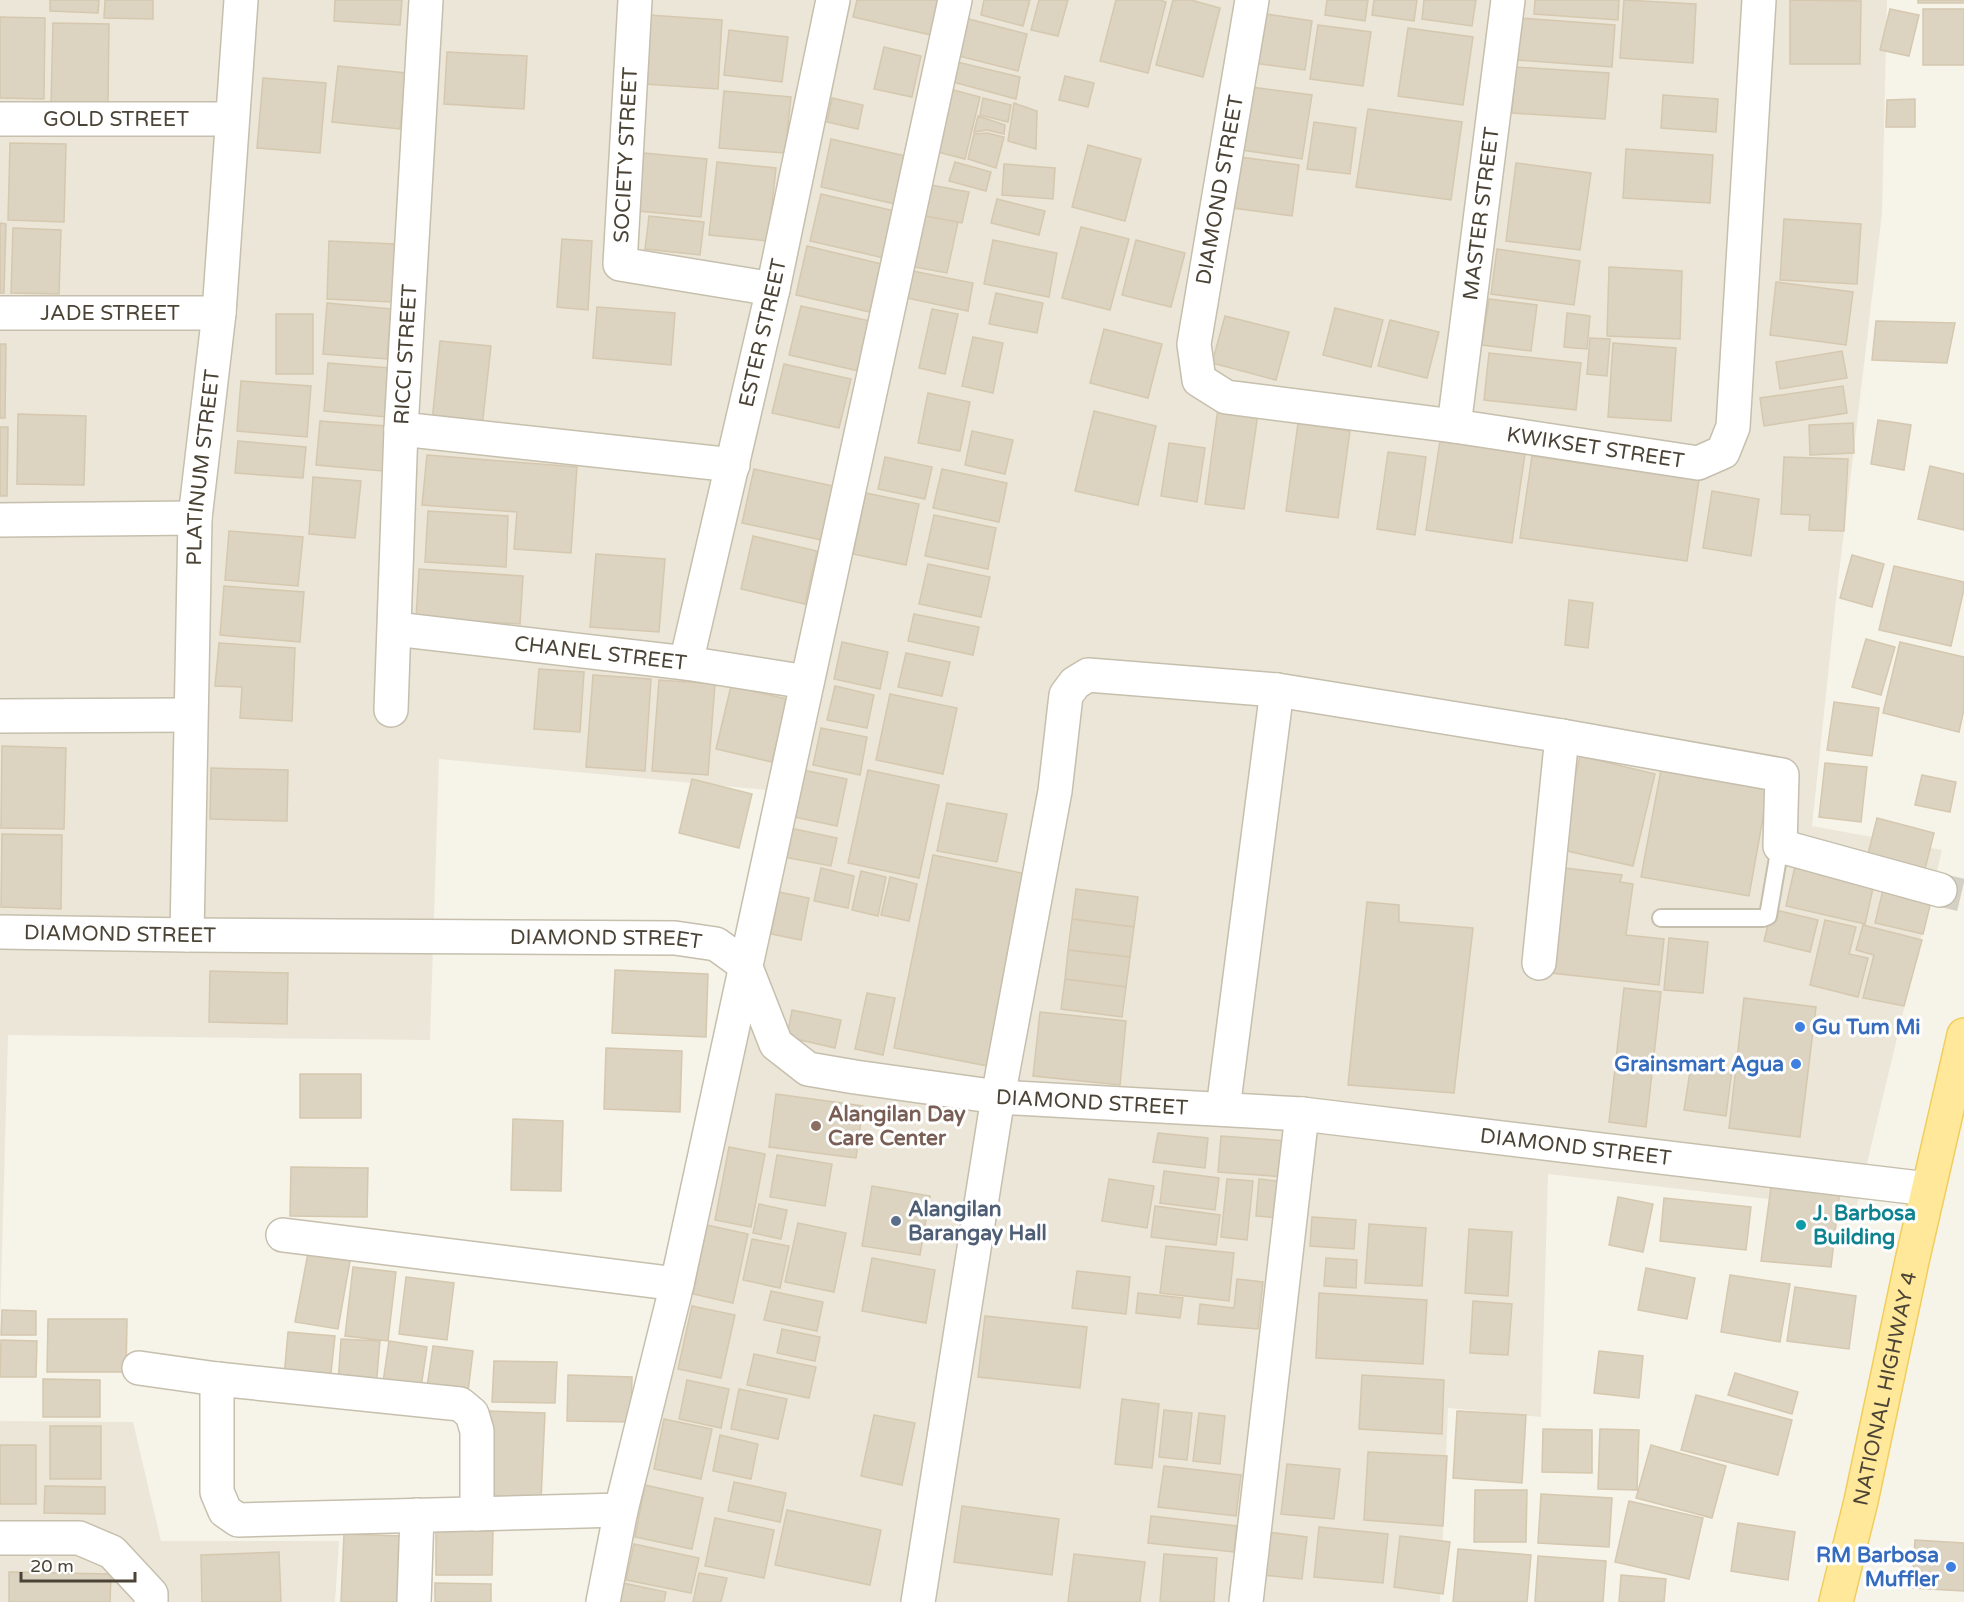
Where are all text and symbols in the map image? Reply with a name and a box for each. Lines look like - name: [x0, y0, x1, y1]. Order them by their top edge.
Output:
- street label: SOCIETY STREET: [609, 66, 643, 244]
- street label: DIAMOND STREET: [1191, 93, 1249, 287]
- street label: GOLD STREET: [43, 107, 189, 132]
- street label: MASTER STREET: [1458, 125, 1504, 302]
- street label: ESTER STREET: [733, 256, 792, 410]
- street label: RICCI STREET: [389, 283, 422, 425]
- street label: JADE STREET: [40, 301, 180, 326]
- street label: PLATINUM STREET: [182, 368, 225, 566]
- street label: KWIKSET STREET: [1505, 422, 1686, 473]
- street label: CHANEL STREET: [513, 631, 688, 676]
- street label: DIAMOND STREET: [24, 920, 216, 948]
- street label: DIAMOND STREET: [510, 924, 704, 954]
- place label: Gu Tum Mi: [1812, 1015, 1921, 1040]
- marker: Gu Tum Mi: [1793, 1020, 1807, 1034]
- place label: Grainsmart Agua: [1614, 1052, 1784, 1077]
- marker: Grainsmart Agua: [1789, 1057, 1803, 1071]
- street label: DIAMOND STREET: [995, 1084, 1189, 1120]
- place label: Alangilan Day Care Center: [828, 1102, 966, 1151]
- marker: Alangilan Day Care Center: [809, 1119, 823, 1133]
- street label: DIAMOND STREET: [1479, 1123, 1673, 1171]
- place label: Alangilan Barangay Hall: [908, 1197, 1047, 1246]
- place label: J. Barbosa Building: [1812, 1201, 1916, 1250]
- marker: Alangilan Barangay Hall: [889, 1214, 903, 1228]
- marker: J. Barbosa Building: [1794, 1218, 1808, 1232]
- street label: NATIONAL HIGHWAY 4: [1848, 1269, 1922, 1508]
- place label: RM Barbosa Muffler: [1816, 1543, 1940, 1592]
- scale bar: [21, 1545, 135, 1583]
- text: 20 m: [30, 1555, 74, 1577]
- marker: RM Barbosa Muffler: [1944, 1560, 1958, 1574]

